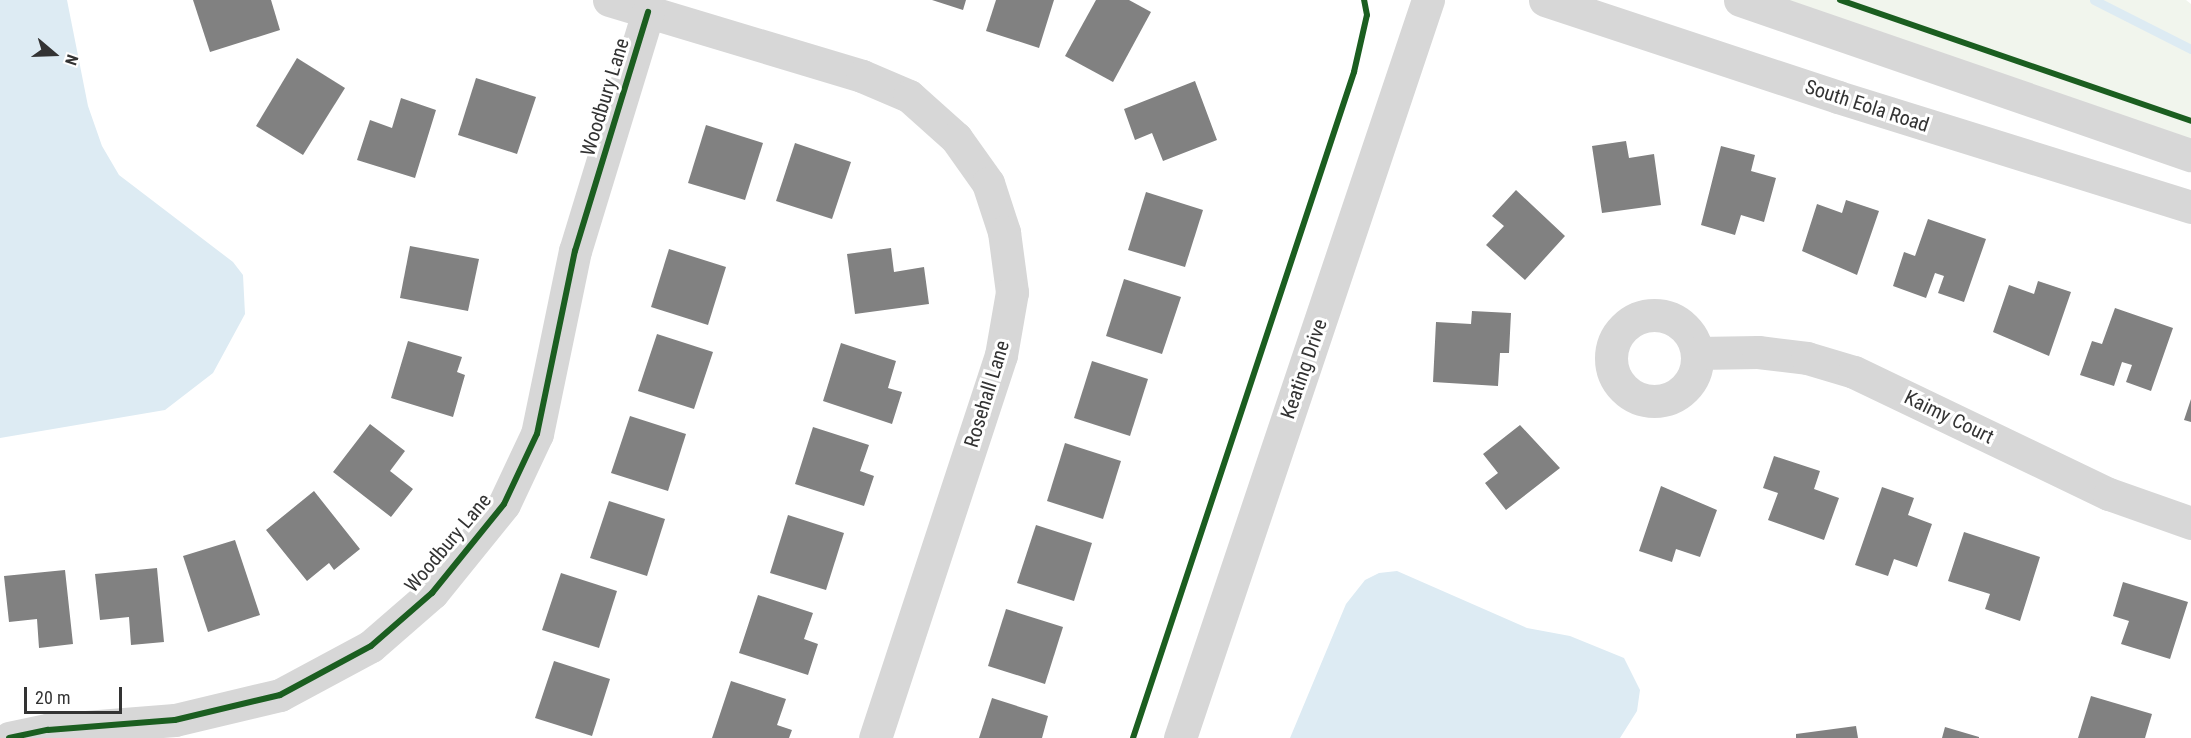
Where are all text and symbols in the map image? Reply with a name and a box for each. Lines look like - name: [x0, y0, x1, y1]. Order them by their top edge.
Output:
- north arrow: [24, 24, 84, 84]
- street label: Woodbury Lane: [576, 35, 634, 159]
- text: N: [61, 52, 82, 68]
- street label: South Eola Road: [1802, 75, 1932, 137]
- street label: Keating Drive: [1276, 316, 1332, 422]
- street label: Rosehall Lane: [959, 338, 1015, 450]
- street label: Kaimy Court: [1900, 385, 1998, 449]
- street label: Woodbury Lane: [400, 489, 496, 597]
- scale bar: [27, 675, 124, 713]
- text: 20 m: [35, 687, 70, 708]

